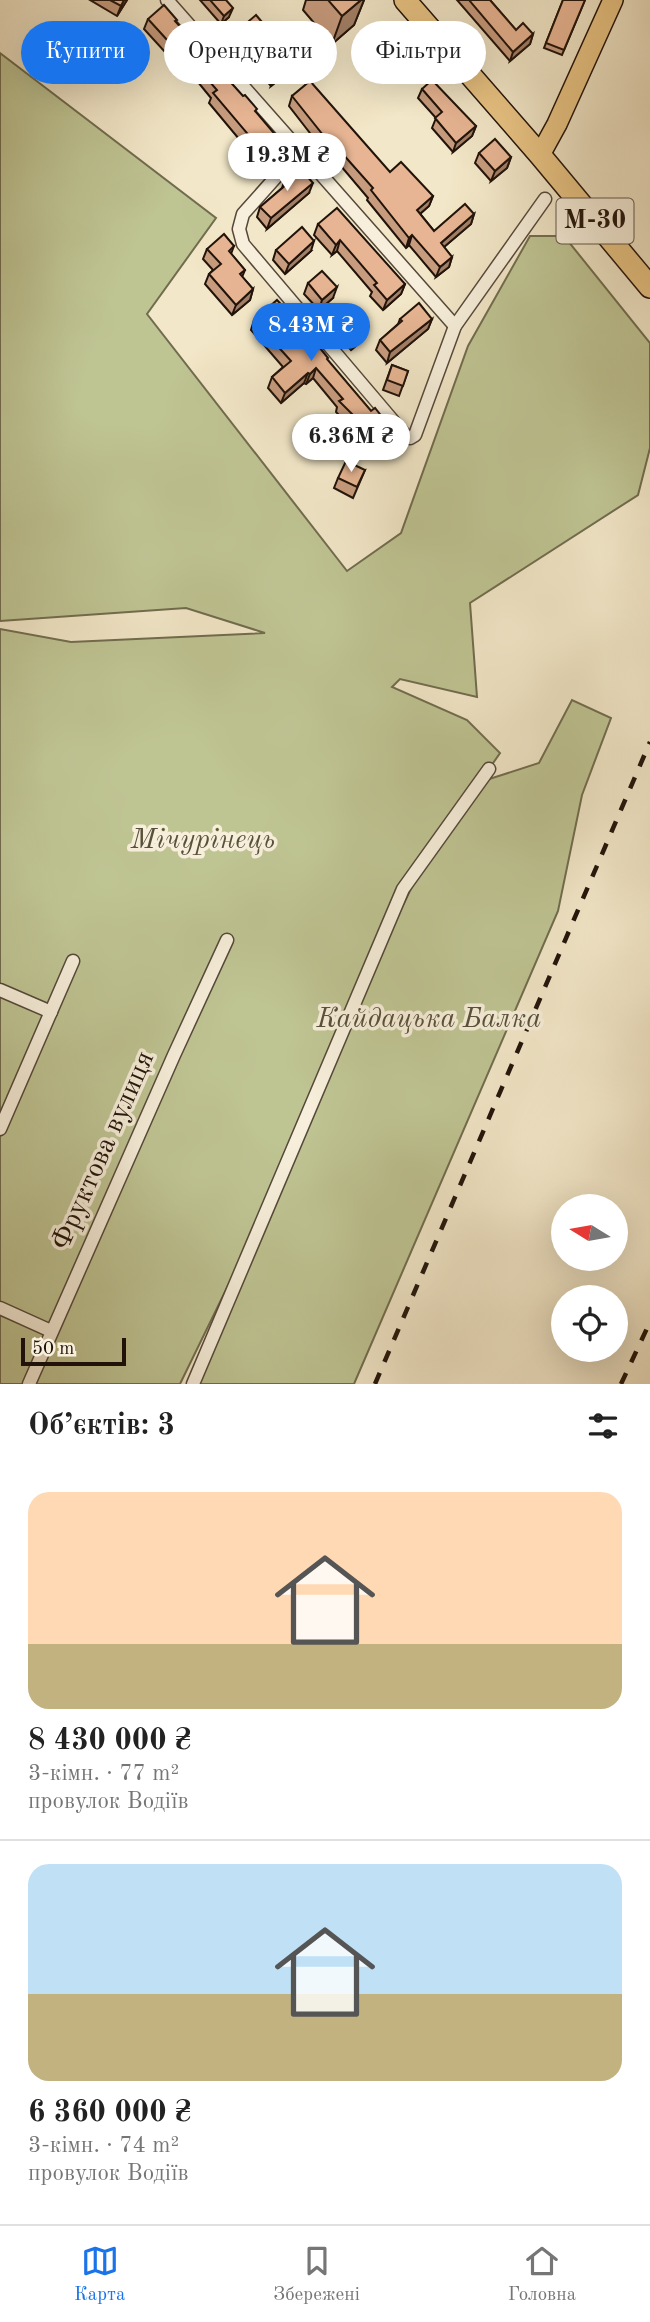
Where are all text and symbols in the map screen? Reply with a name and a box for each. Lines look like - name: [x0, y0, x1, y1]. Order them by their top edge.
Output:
- chip: Купити: [21, 21, 150, 84]
- chip: Орендувати: [164, 21, 337, 84]
- chip: Фільтри: [351, 21, 486, 84]
- pin: 19.3M ₴: [222, 134, 352, 193]
- text: 19.3M ₴: [244, 144, 330, 167]
- road number: М-30: [556, 198, 634, 244]
- pin: 8.43M ₴: [246, 304, 376, 363]
- text: 8.43M ₴: [268, 314, 354, 337]
- pin: 6.36M ₴: [286, 414, 416, 474]
- text: 6.36M ₴: [308, 425, 394, 448]
- park label: Мічурінець: [130, 827, 275, 855]
- park label: Кайдацька Балка: [316, 1006, 541, 1034]
- street label: Фруктова вулиця: [48, 1047, 160, 1255]
- north arrow: [551, 1194, 628, 1270]
- map controls: [551, 1194, 628, 1362]
- button: locate: [551, 1285, 628, 1362]
- scale bar: [21, 1335, 126, 1367]
- text: 50 m: [32, 1340, 74, 1359]
- icon: filters: [584, 1407, 622, 1445]
- text: Об’єктів: 3: [28, 1411, 175, 1441]
- icon: home: [262, 1537, 388, 1663]
- text: 8 430 000 ₴: [28, 1726, 192, 1756]
- text: 3-кімн. · 77 m²: [28, 1762, 179, 1785]
- text: провулок Водіїв: [28, 1790, 189, 1813]
- icon: home: [262, 1909, 388, 2035]
- text: 6 360 000 ₴: [28, 2098, 192, 2128]
- text: 3-кімн. · 74 m²: [28, 2134, 179, 2157]
- text: провулок Водіїв: [28, 2162, 189, 2185]
- tab: Карта: [74, 2242, 125, 2307]
- tab: Збережені: [273, 2242, 360, 2307]
- tab: Головна: [508, 2242, 576, 2307]

